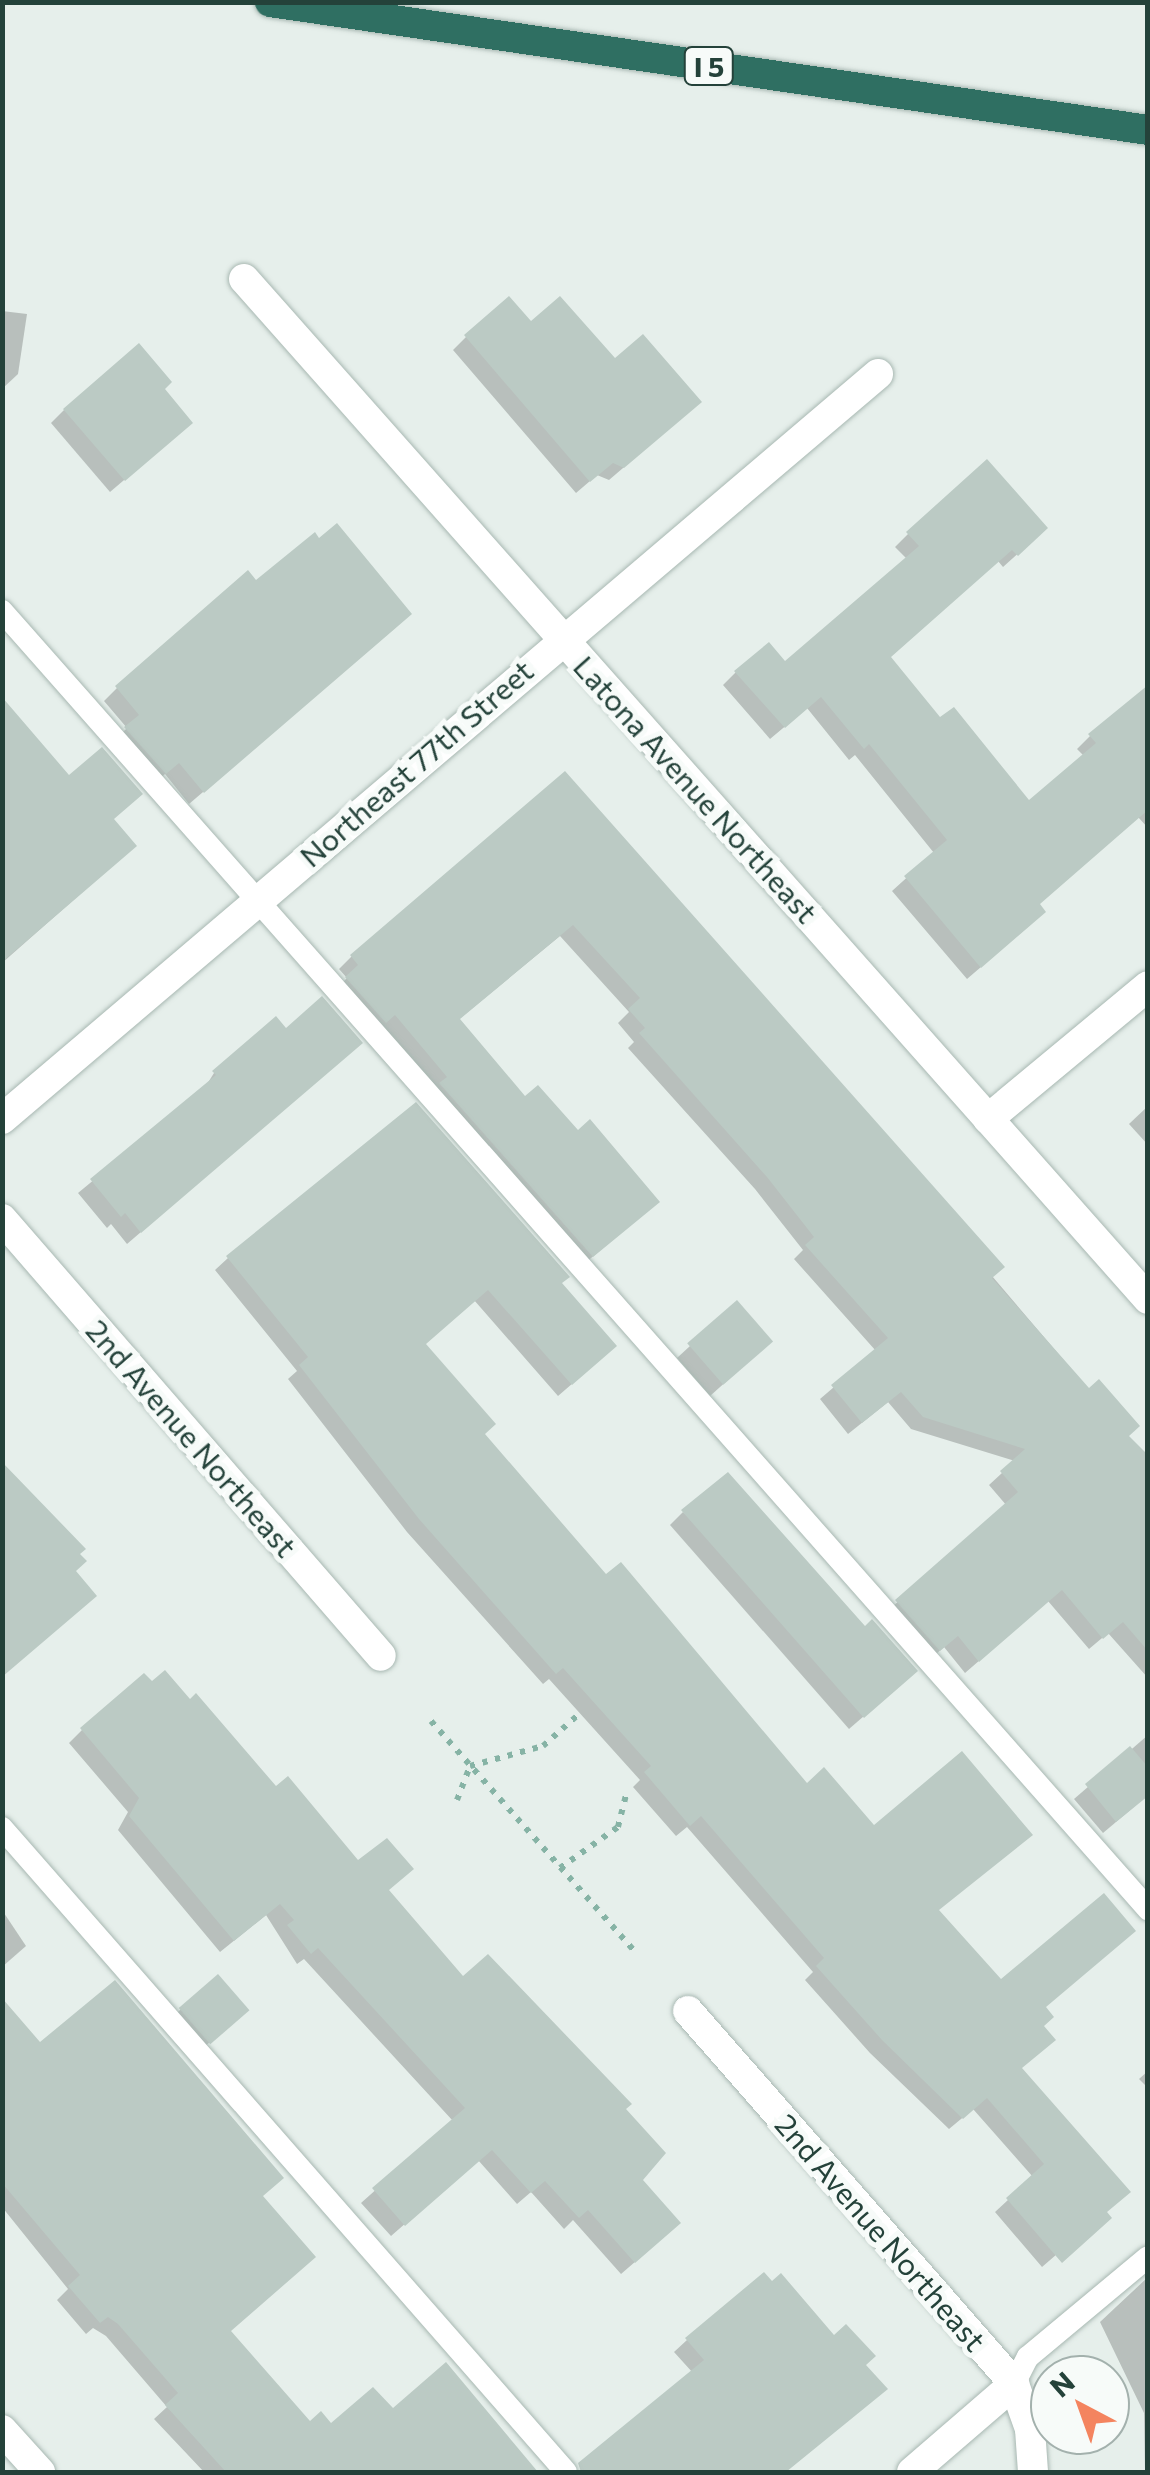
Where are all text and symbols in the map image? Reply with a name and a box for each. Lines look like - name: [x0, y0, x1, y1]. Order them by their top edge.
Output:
- road number: I 5: [682, 43, 736, 89]
- street label: Latona Avenue Northeast: [567, 648, 825, 930]
- street label: Northeast 77th Street: [292, 652, 540, 874]
- street label: 2nd Avenue Northeast: [79, 1312, 305, 1564]
- street label: 2nd Avenue Northeast: [768, 2106, 994, 2358]
- north arrow: [1030, 2355, 1130, 2455]
- text: N: [1043, 2364, 1081, 2404]

